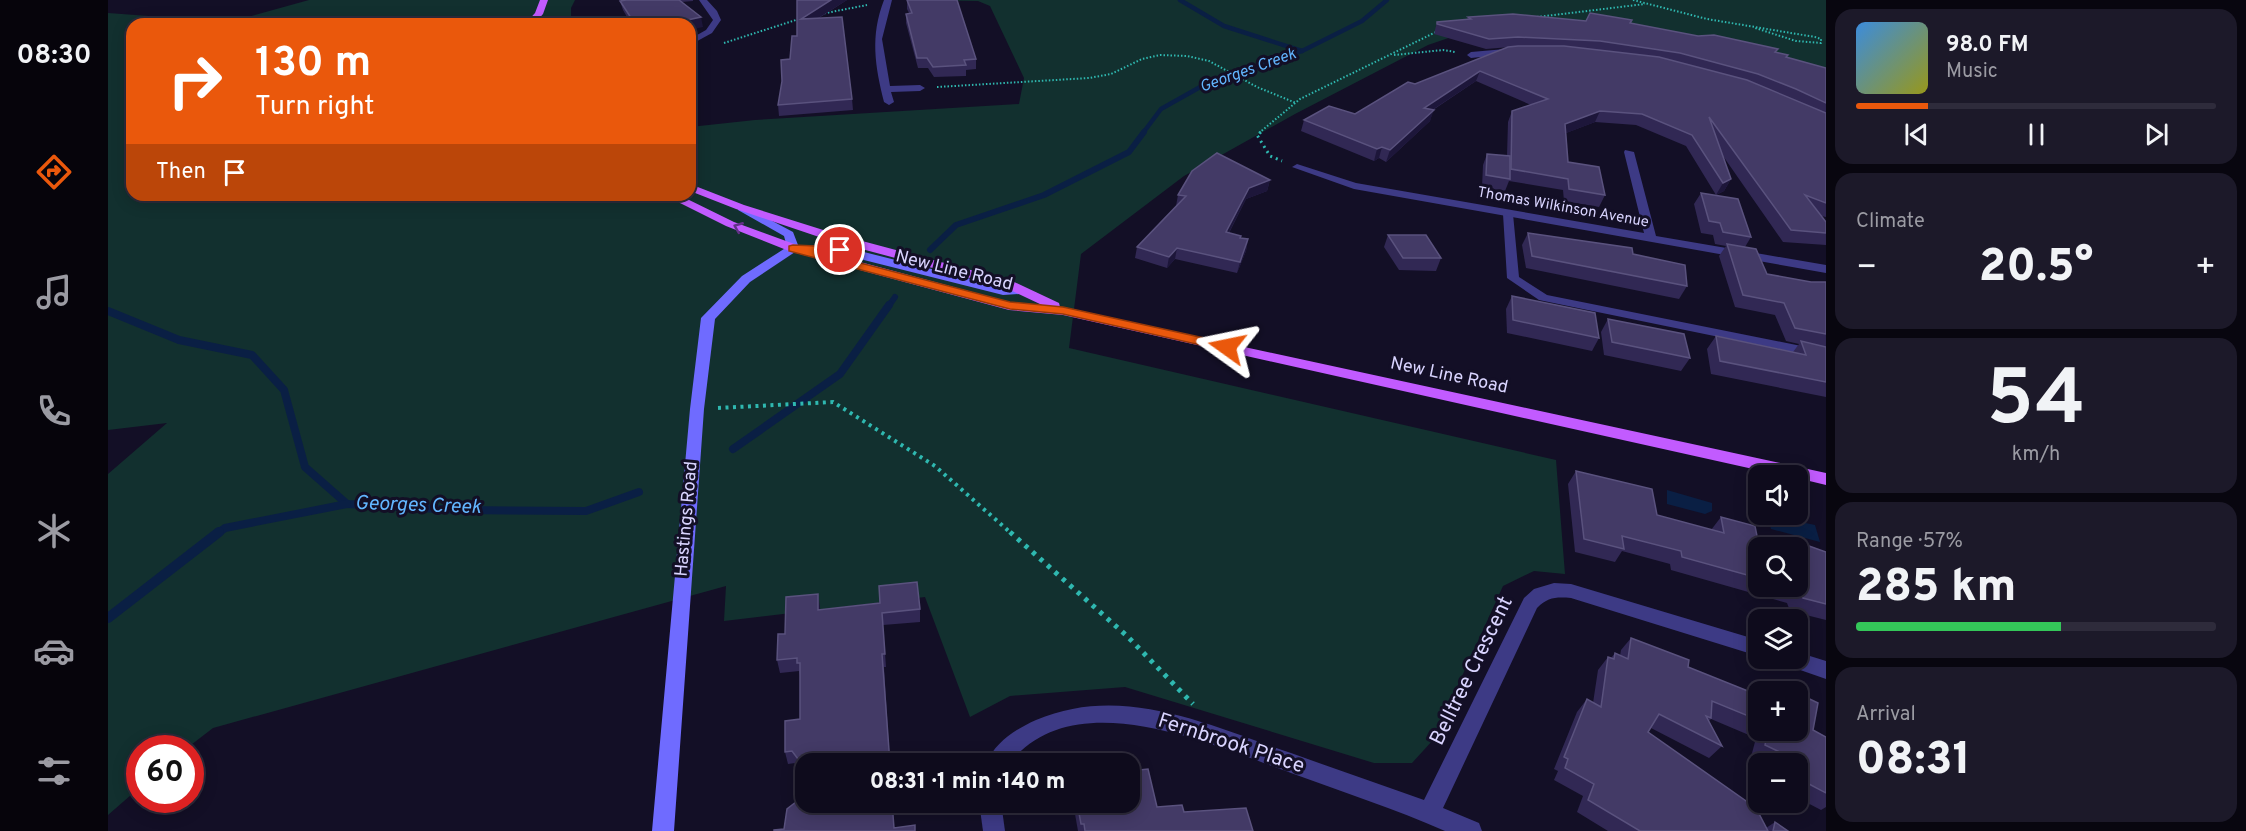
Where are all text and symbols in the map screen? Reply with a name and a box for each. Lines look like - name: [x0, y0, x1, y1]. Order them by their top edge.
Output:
- text: 98.0 FM: [1946, 32, 2029, 59]
- text: 130 m: [255, 38, 371, 91]
- text: 08:30: [17, 39, 91, 73]
- icon: right: [156, 42, 234, 120]
- water label: Georges Creek: [1197, 44, 1300, 98]
- text: Music: [1946, 59, 1998, 85]
- text: Turn right: [255, 90, 374, 124]
- icon: previous: [1900, 118, 1933, 151]
- icon: pause: [2020, 118, 2053, 151]
- icon: next: [2140, 118, 2173, 151]
- icon: directions: [33, 151, 75, 193]
- icon: arrive: [218, 156, 251, 189]
- text: Then: [156, 159, 206, 186]
- street label: Thomas Wilkinson Avenue: [1476, 184, 1650, 232]
- text: Climate: [1856, 209, 1925, 235]
- one-way arrow: [733, 222, 744, 234]
- pin: [814, 224, 865, 275]
- icon: arrive: [823, 233, 856, 266]
- text: 20.5°: [1979, 240, 2093, 297]
- street label: New Line Road: [893, 245, 1015, 297]
- text: −: [1856, 248, 1877, 290]
- text: +: [2195, 248, 2216, 290]
- icon: music: [33, 271, 75, 313]
- position arrow: [1195, 315, 1259, 379]
- street label: New Line Road: [1388, 352, 1510, 400]
- text: 54: [1986, 353, 2086, 452]
- icon: phone: [33, 390, 75, 432]
- text: km/h: [2012, 442, 2060, 468]
- street label: Hastings Road: [671, 460, 703, 578]
- map controls: [1748, 465, 1808, 813]
- button: sound: [1748, 465, 1808, 525]
- water label: Georges Creek: [355, 491, 482, 521]
- icon: climate: [33, 510, 75, 552]
- text: Range · 57%: [1856, 529, 1963, 555]
- button: search: [1748, 537, 1808, 597]
- text: 285 km: [1856, 560, 2016, 617]
- street label: Belltree Crescent: [1424, 592, 1520, 750]
- button: layers: [1748, 609, 1808, 669]
- icon: car: [33, 630, 75, 672]
- button: +: [1748, 681, 1808, 741]
- text: Arrival: [1856, 702, 1916, 728]
- street label: Fernbrook Place: [1154, 708, 1308, 780]
- text: 08:31: [1856, 733, 1971, 790]
- speed limit sign: 60: [126, 735, 204, 813]
- icon: filters: [33, 750, 75, 792]
- button: −: [1748, 753, 1808, 813]
- text: 08:31 · 1 min · 140 m: [870, 769, 1065, 796]

